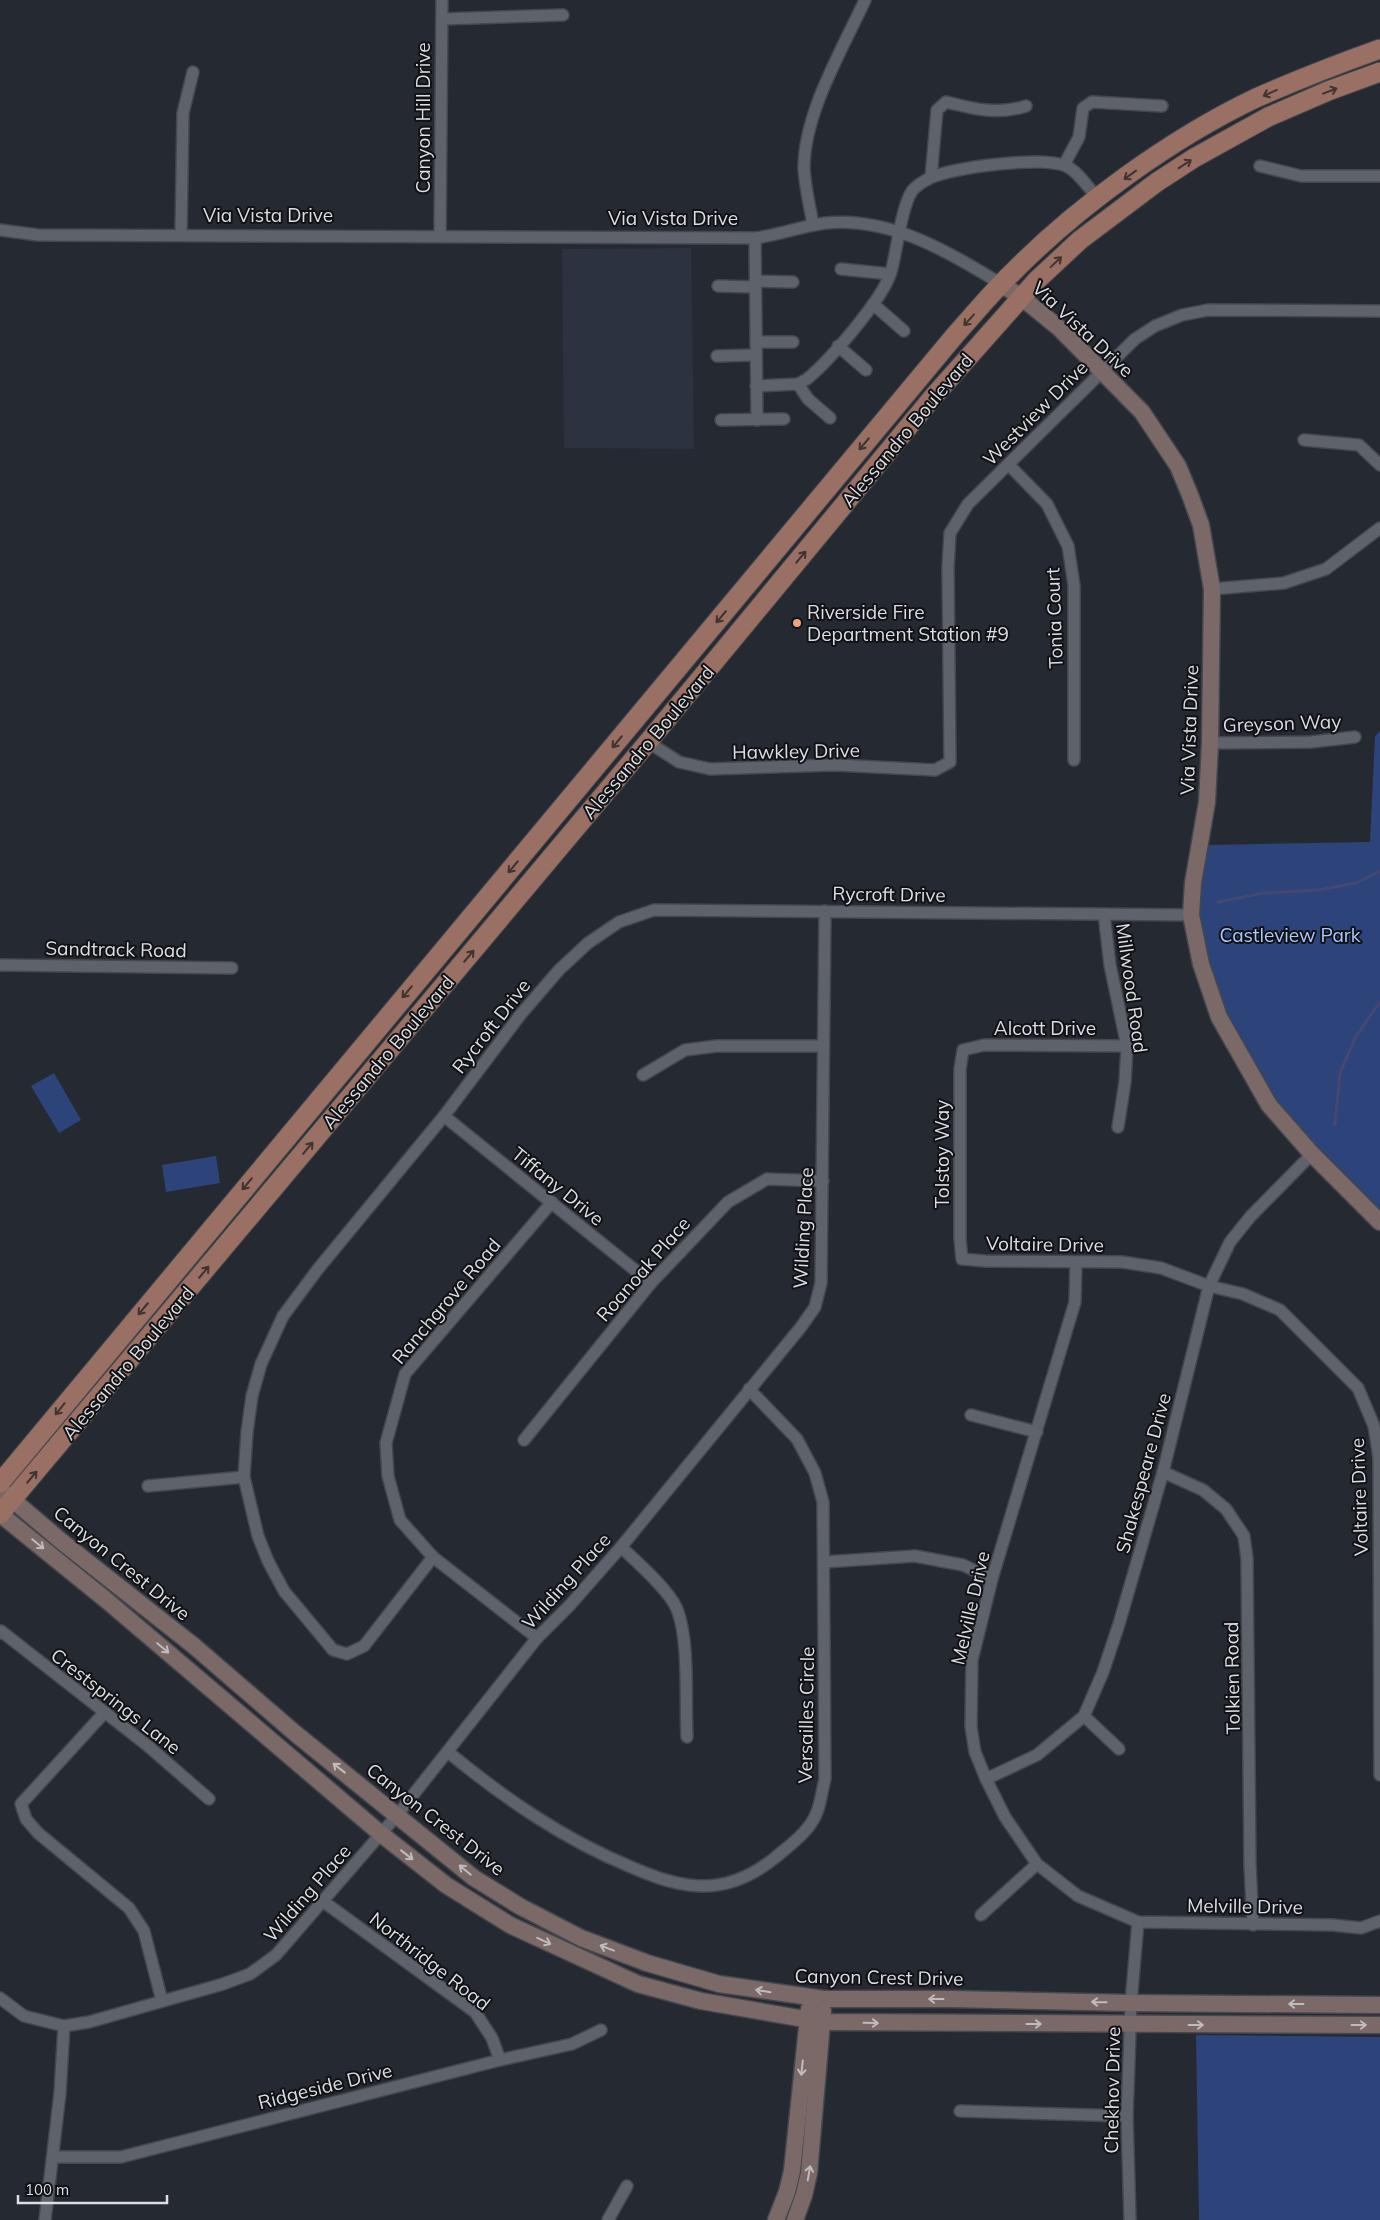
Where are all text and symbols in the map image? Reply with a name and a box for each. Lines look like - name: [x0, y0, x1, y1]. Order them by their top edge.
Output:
- street label: Canyon Hill Drive: [411, 43, 435, 194]
- one-way arrow: [1321, 86, 1337, 95]
- one-way arrow: [1263, 88, 1278, 98]
- one-way arrow: [1177, 159, 1191, 169]
- one-way arrow: [1123, 170, 1137, 180]
- street label: Via Vista Drive: [203, 203, 333, 227]
- street label: Via Vista Drive: [608, 206, 738, 230]
- one-way arrow: [1049, 256, 1062, 268]
- street label: Via Vista Drive: [1027, 276, 1139, 382]
- one-way arrow: [963, 313, 974, 326]
- street label: Alessandro Boulevard: [836, 348, 978, 512]
- street label: Westview Drive: [977, 355, 1093, 471]
- one-way arrow: [859, 438, 870, 451]
- one-way arrow: [796, 551, 807, 564]
- street label: Tonia Court: [1040, 567, 1068, 669]
- place label: Riverside Fire Department Station #9: [807, 600, 1009, 646]
- one-way arrow: [715, 610, 726, 623]
- marker: Riverside Fire Department Station #9: [791, 617, 803, 629]
- street label: Alessandro Boulevard: [577, 660, 719, 824]
- street label: Via Vista Drive: [1175, 665, 1203, 795]
- street label: Greyson Way: [1222, 709, 1342, 737]
- one-way arrow: [612, 735, 623, 748]
- street label: Hawkley Drive: [732, 738, 860, 764]
- one-way arrow: [507, 860, 518, 873]
- street label: Rycroft Drive: [832, 881, 946, 907]
- street label: Millwood Road: [1111, 922, 1153, 1054]
- park label: Castleview Park: [1219, 923, 1361, 947]
- street label: Sandtrack Road: [45, 936, 187, 962]
- one-way arrow: [463, 950, 474, 963]
- street label: Alessandro Boulevard: [317, 970, 459, 1134]
- street label: Rycroft Drive: [447, 974, 535, 1078]
- one-way arrow: [402, 985, 413, 998]
- street label: Alcott Drive: [994, 1016, 1096, 1040]
- street label: Tolstoy Way: [930, 1100, 954, 1208]
- street label: Tiffany Drive: [507, 1141, 609, 1231]
- one-way arrow: [303, 1142, 314, 1155]
- street label: Wilding Place: [788, 1167, 818, 1289]
- one-way arrow: [242, 1177, 253, 1190]
- street label: Roanoak Place: [591, 1212, 695, 1326]
- street label: Voltaire Drive: [986, 1231, 1104, 1257]
- street label: Ranchgrove Road: [386, 1233, 506, 1369]
- one-way arrow: [198, 1266, 209, 1279]
- street label: Alessandro Boulevard: [57, 1281, 199, 1445]
- one-way arrow: [138, 1302, 149, 1315]
- street label: Shakespeare Drive: [1110, 1390, 1176, 1556]
- one-way arrow: [55, 1403, 66, 1416]
- street label: Voltaire Drive: [1345, 1438, 1373, 1556]
- one-way arrow: [26, 1471, 37, 1484]
- street label: Canyon Crest Drive: [49, 1501, 195, 1625]
- street label: Wilding Place: [516, 1528, 616, 1634]
- one-way arrow: [31, 1539, 44, 1550]
- street label: Melville Drive: [945, 1549, 995, 1667]
- street label: Tolkien Road: [1219, 1621, 1245, 1735]
- street label: Crestsprings Lane: [46, 1643, 186, 1759]
- one-way arrow: [156, 1643, 169, 1654]
- street label: Versailles Circle: [793, 1646, 819, 1784]
- street label: Canyon Crest Drive: [362, 1758, 510, 1880]
- one-way arrow: [333, 1762, 346, 1773]
- street label: Wilding Place: [258, 1839, 356, 1947]
- one-way arrow: [400, 1849, 413, 1860]
- one-way arrow: [459, 1865, 472, 1876]
- street label: Melville Drive: [1187, 1893, 1303, 1919]
- street label: Northridge Road: [365, 1906, 495, 2016]
- one-way arrow: [536, 1937, 551, 1947]
- one-way arrow: [600, 1943, 615, 1952]
- street label: Canyon Crest Drive: [794, 1964, 964, 1990]
- one-way arrow: [755, 1986, 771, 1996]
- one-way arrow: [929, 1994, 945, 2004]
- one-way arrow: [1091, 1997, 1108, 2007]
- one-way arrow: [1289, 1999, 1305, 2009]
- one-way arrow: [862, 2018, 879, 2028]
- one-way arrow: [1025, 2019, 1041, 2029]
- one-way arrow: [1188, 2020, 1204, 2030]
- one-way arrow: [1350, 2020, 1366, 2030]
- street label: Chekhov Drive: [1099, 2026, 1125, 2154]
- street label: Ridgeside Drive: [255, 2058, 395, 2114]
- one-way arrow: [797, 2060, 807, 2076]
- one-way arrow: [804, 2166, 814, 2182]
- scale bar: [18, 2172, 166, 2204]
- text: 100 m: [25, 2180, 69, 2199]

